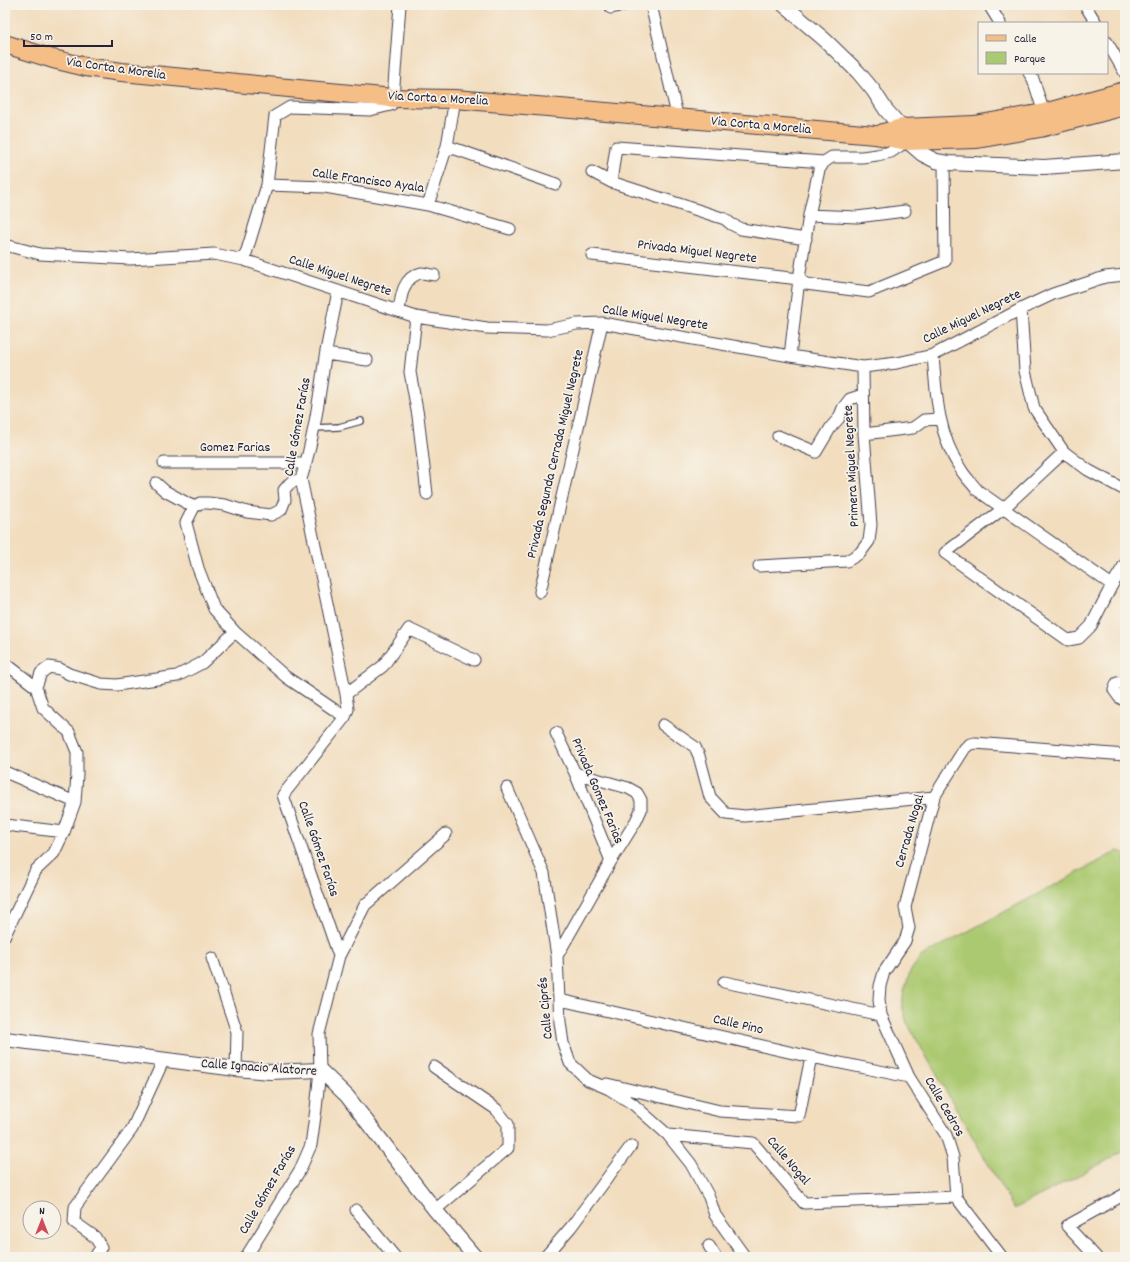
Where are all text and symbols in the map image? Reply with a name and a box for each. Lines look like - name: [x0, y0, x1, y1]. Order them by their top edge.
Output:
- scale bar: [24, 22, 112, 48]
- legend: [978, 22, 1108, 74]
- text: 50 m: [30, 29, 53, 46]
- text: Calle: [1014, 31, 1037, 48]
- text: Parque: [1014, 51, 1045, 68]
- street label: Via Corta a Morelia: [65, 52, 168, 86]
- street label: Via Corta a Morelia: [387, 86, 489, 112]
- street label: Via Corta a Morelia: [710, 112, 812, 140]
- street label: Calle Francisco Ayala: [311, 163, 426, 199]
- street label: Privada Miguel Negrete: [636, 235, 758, 269]
- street label: Calle Miguel Negrete: [286, 250, 394, 302]
- street label: Calle Miguel Negrete: [920, 285, 1024, 349]
- street label: Calle Miguel Negrete: [601, 300, 709, 336]
- street label: Privada Segunda Cerrada Miguel Negrete: [522, 347, 590, 561]
- street label: Calle Gómez Farías: [279, 376, 317, 478]
- street label: Primera Miguel Negrete: [839, 404, 865, 528]
- street label: Gomez Farias: [200, 438, 270, 458]
- street label: Privada Gomez Farias: [566, 735, 628, 847]
- street label: Cerrada Nogal: [890, 791, 930, 870]
- street label: Calle Gómez Farías: [292, 798, 344, 900]
- street label: Calle Ciprés: [533, 976, 559, 1040]
- street label: Calle Pino: [711, 1010, 765, 1040]
- street label: Calle Ignacio Alatorre: [200, 1054, 318, 1082]
- street label: Calle Cedros: [919, 1073, 969, 1141]
- street label: Calle Nogal: [761, 1132, 815, 1190]
- street label: Calle Gómez Farías: [234, 1142, 302, 1238]
- north arrow: [22, 1200, 62, 1240]
- text: N: [39, 1204, 45, 1220]

